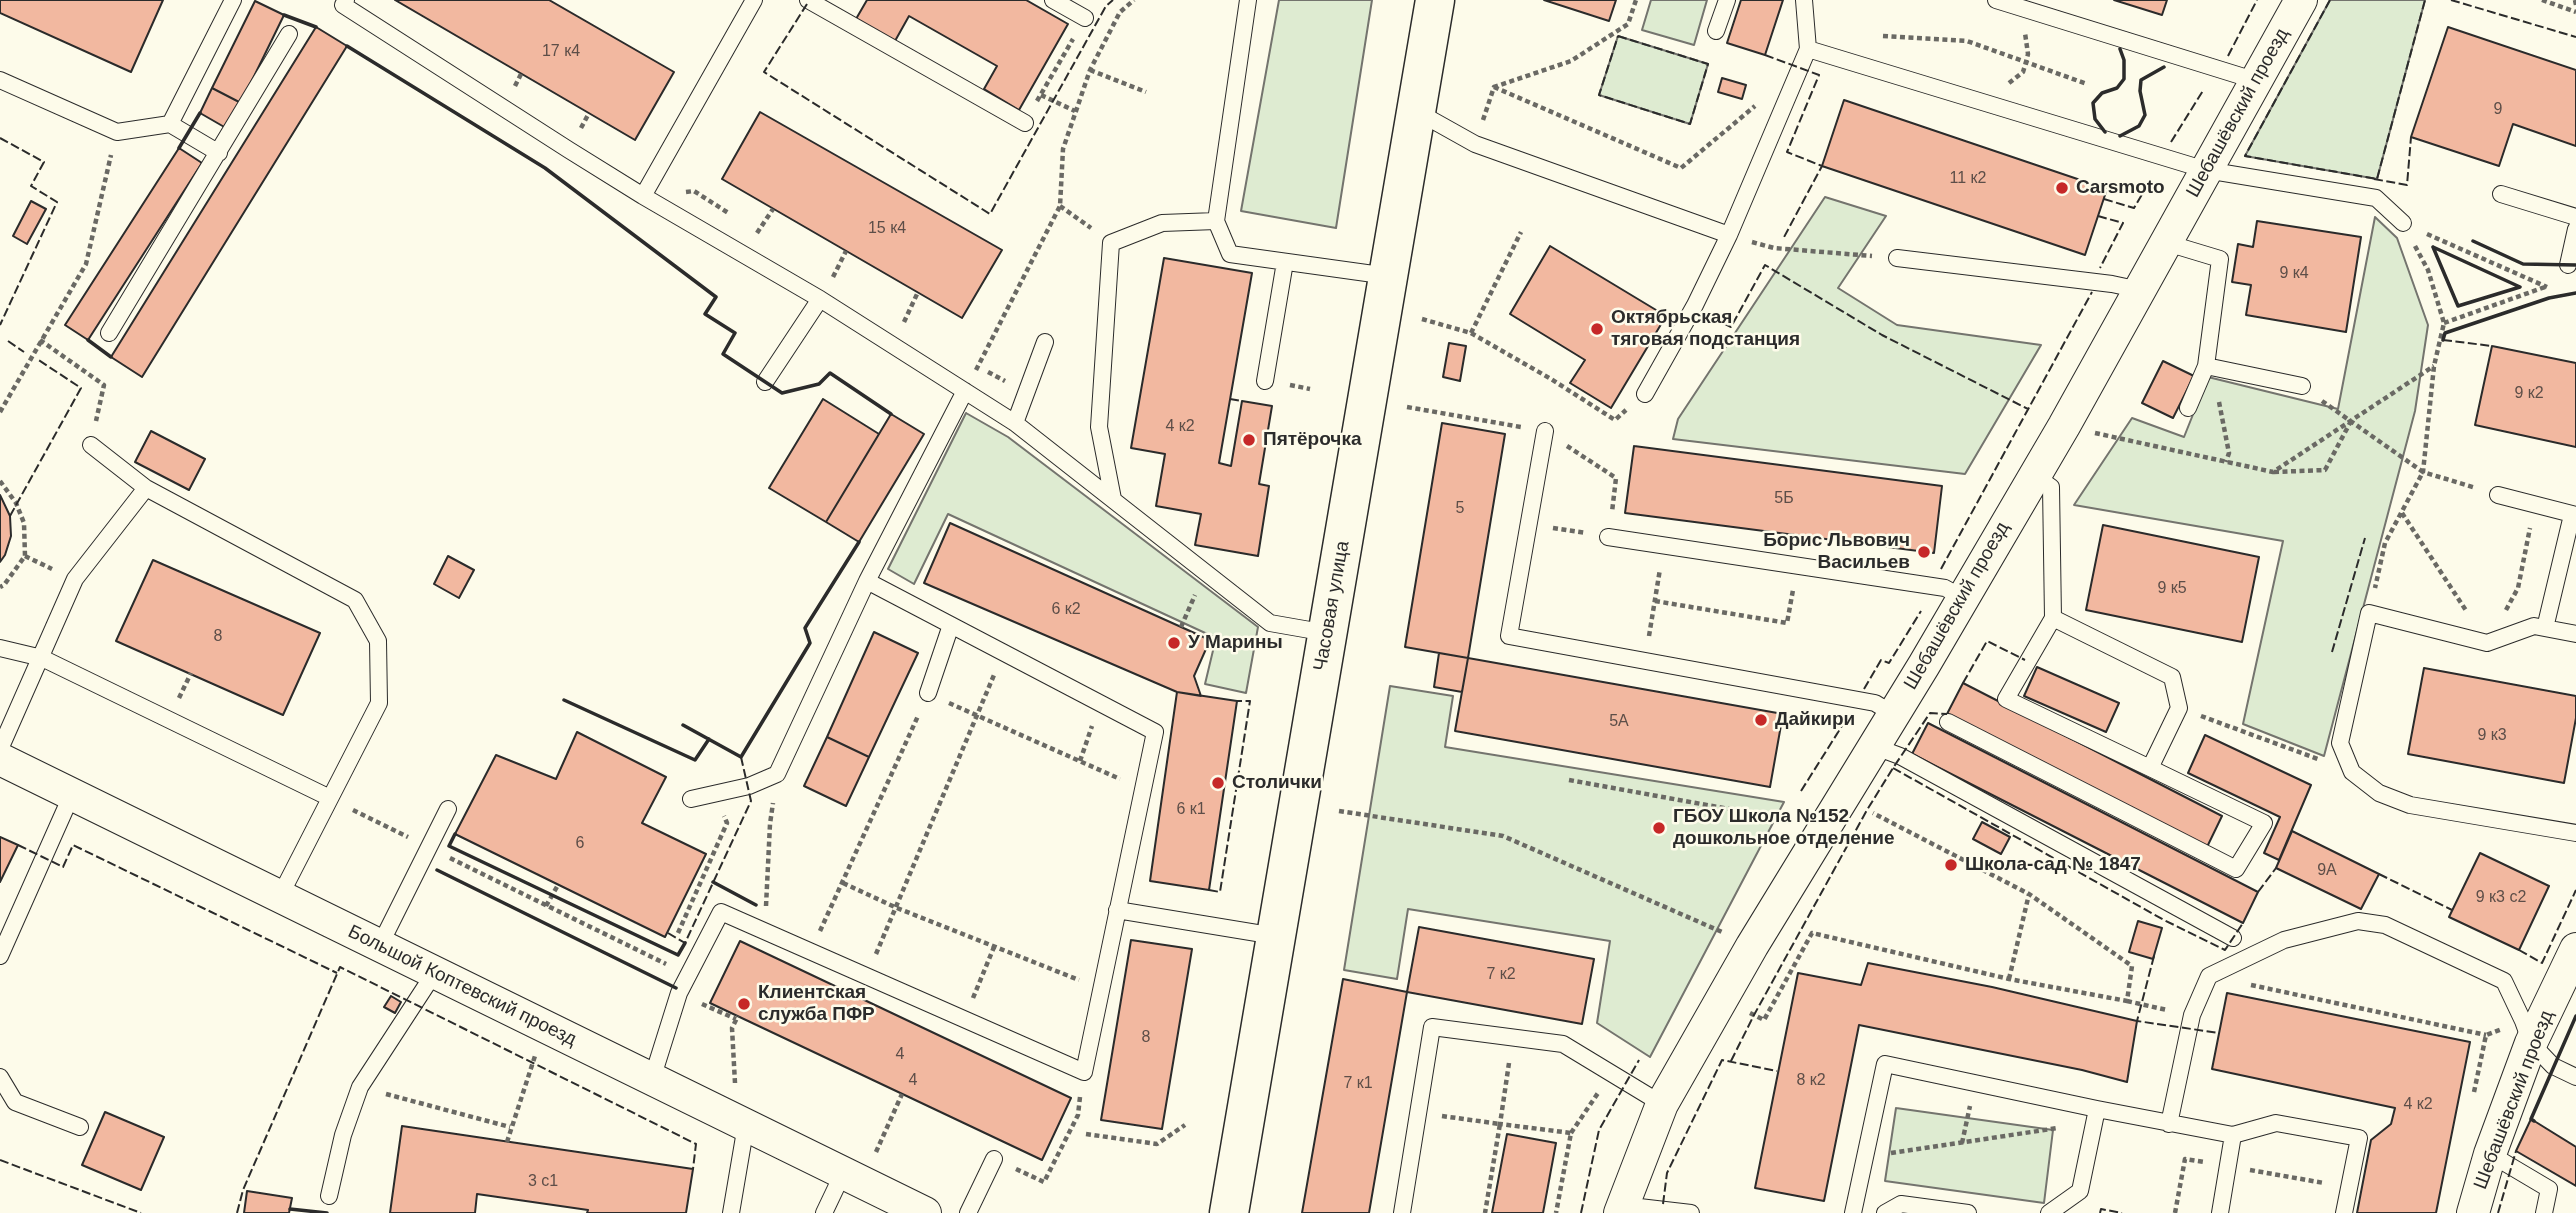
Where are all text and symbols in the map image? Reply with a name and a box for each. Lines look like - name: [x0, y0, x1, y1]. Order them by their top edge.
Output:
- street label: Шебашёвский проезд: [2182, 24, 2294, 202]
- house number: 17 к4: [542, 42, 580, 62]
- house number: 9: [2494, 100, 2502, 120]
- house number: 11 к2: [1950, 169, 1986, 189]
- place label: Carsmoto: [2076, 177, 2165, 199]
- marker: Carsmoto: [2054, 180, 2070, 196]
- house number: 15 к4: [868, 219, 906, 239]
- house number: 9 к4: [2279, 264, 2309, 284]
- place label: Октябрьская тяговая подстанция: [1611, 307, 1800, 351]
- marker: Октябрьская тяговая подстанция: [1589, 321, 1605, 337]
- house number: 9 к2: [2514, 384, 2544, 404]
- house number: 4 к2: [1165, 417, 1195, 437]
- place label: Пятёрочка: [1263, 429, 1361, 451]
- marker: Пятёрочка: [1241, 432, 1257, 448]
- house number: 5Б: [1774, 489, 1794, 509]
- house number: 5: [1456, 499, 1464, 519]
- street label: Шебашёвский проезд: [1900, 518, 2014, 694]
- place label: Борис Львович Васильев: [1763, 530, 1910, 574]
- street label: Часовая улица: [1309, 539, 1355, 673]
- marker: Борис Львович Васильев: [1916, 544, 1932, 560]
- house number: 9 к5: [2157, 579, 2187, 599]
- house number: 6 к2: [1051, 600, 1081, 620]
- house number: 8: [214, 627, 222, 647]
- place label: У Марины: [1188, 632, 1283, 654]
- marker: У Марины: [1166, 635, 1182, 651]
- place label: Дайкири: [1775, 709, 1855, 731]
- house number: 5А: [1609, 712, 1629, 732]
- marker: Дайкири: [1753, 712, 1769, 728]
- house number: 9 к3: [2477, 726, 2507, 746]
- place label: Столички: [1232, 772, 1322, 794]
- marker: Столички: [1210, 775, 1226, 791]
- house number: 6 к1: [1176, 800, 1206, 820]
- place label: ГБОУ Школа №152 дошкольное отделение: [1673, 806, 1894, 850]
- marker: ГБОУ Школа №152 дошкольное отделение: [1651, 820, 1667, 836]
- house number: 6: [576, 834, 584, 854]
- place label: Школа-сад № 1847: [1965, 854, 2141, 876]
- marker: Школа-сад № 1847: [1943, 857, 1959, 873]
- house number: 9А: [2317, 861, 2337, 881]
- house number: 9 к3 с2: [2476, 888, 2526, 908]
- street label: Большой Коптевский проезд: [344, 921, 580, 1051]
- house number: 7 к2: [1486, 965, 1516, 985]
- place label: Клиентская служба ПФР: [758, 982, 875, 1026]
- marker: Клиентская служба ПФР: [736, 996, 752, 1012]
- street label: Шебашёвский проезд: [2469, 1007, 2559, 1193]
- house number: 8: [1142, 1028, 1150, 1048]
- house number: 4: [896, 1045, 904, 1065]
- house number: 4: [909, 1071, 917, 1091]
- house number: 8 к2: [1796, 1071, 1826, 1091]
- house number: 7 к1: [1343, 1074, 1373, 1094]
- house number: 4 к2: [2403, 1095, 2433, 1115]
- house number: 3 с1: [528, 1172, 558, 1192]

